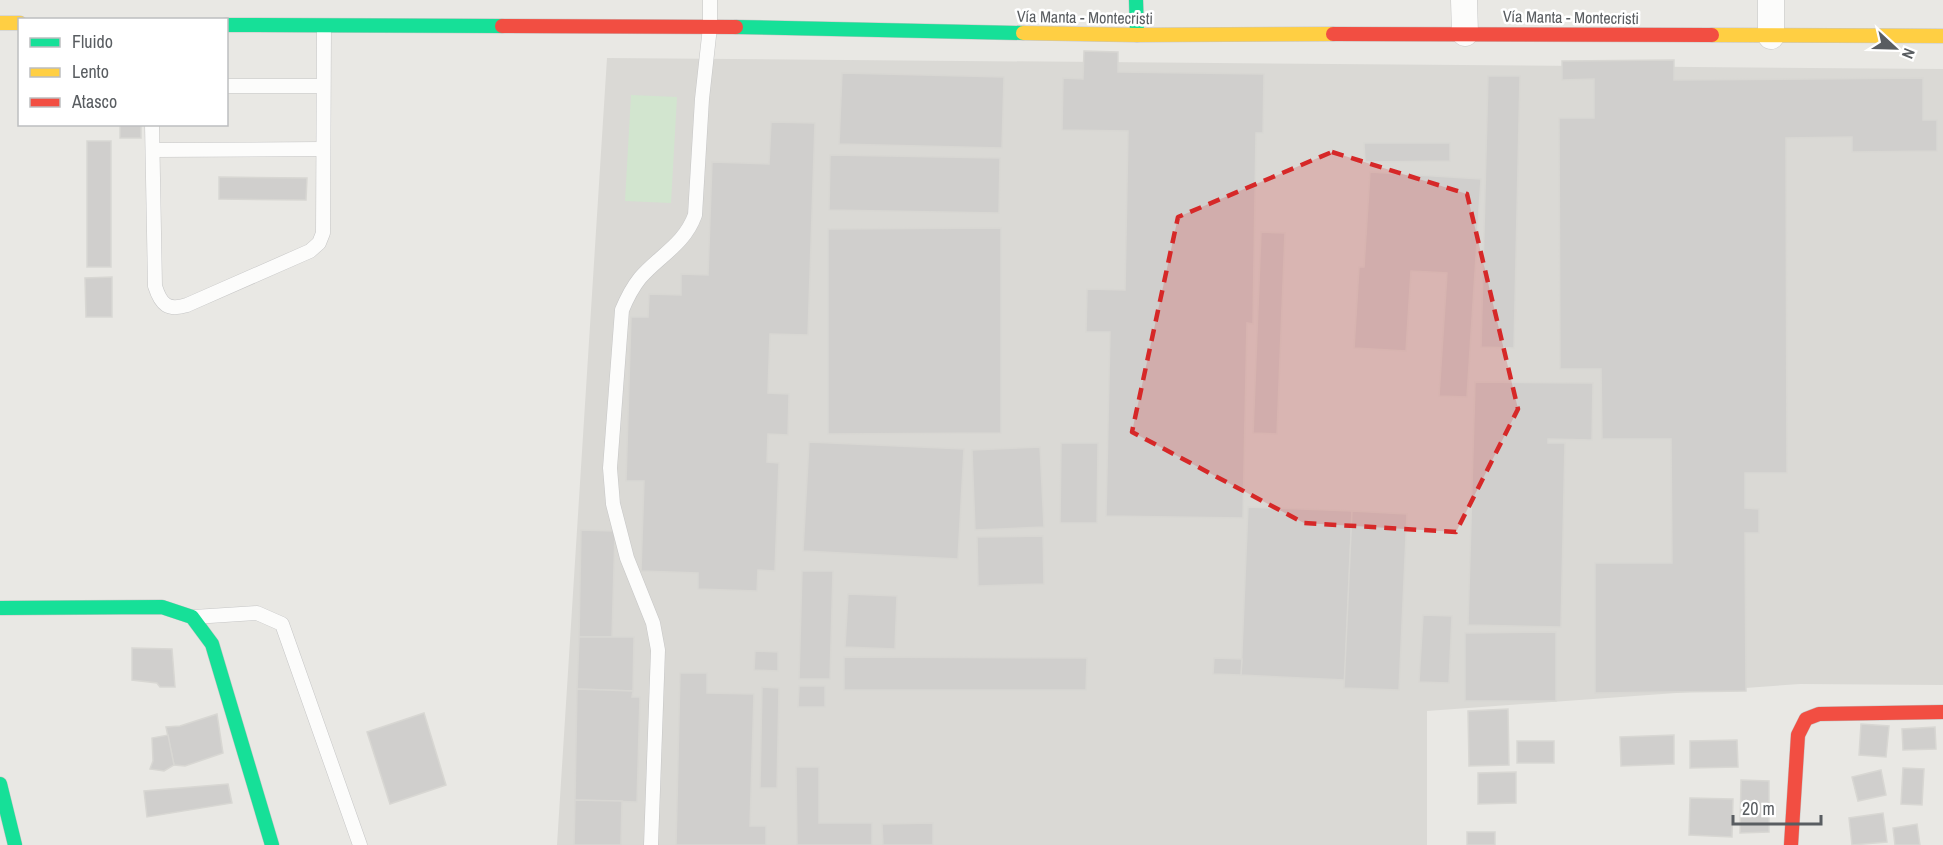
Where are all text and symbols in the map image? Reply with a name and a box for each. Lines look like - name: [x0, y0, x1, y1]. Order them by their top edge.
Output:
- street label: Vía Manta - Montecristi: [1017, 5, 1153, 29]
- street label: Vía Manta - Montecristi: [1503, 5, 1639, 29]
- legend: [18, 18, 228, 126]
- north arrow: [1865, 18, 1925, 78]
- text: Fluido: [72, 29, 113, 54]
- text: N: [1897, 45, 1921, 62]
- text: Lento: [72, 59, 109, 84]
- text: Atasco: [71, 89, 117, 114]
- scale bar: [1733, 788, 1822, 826]
- text: 20 m: [1742, 796, 1775, 821]

